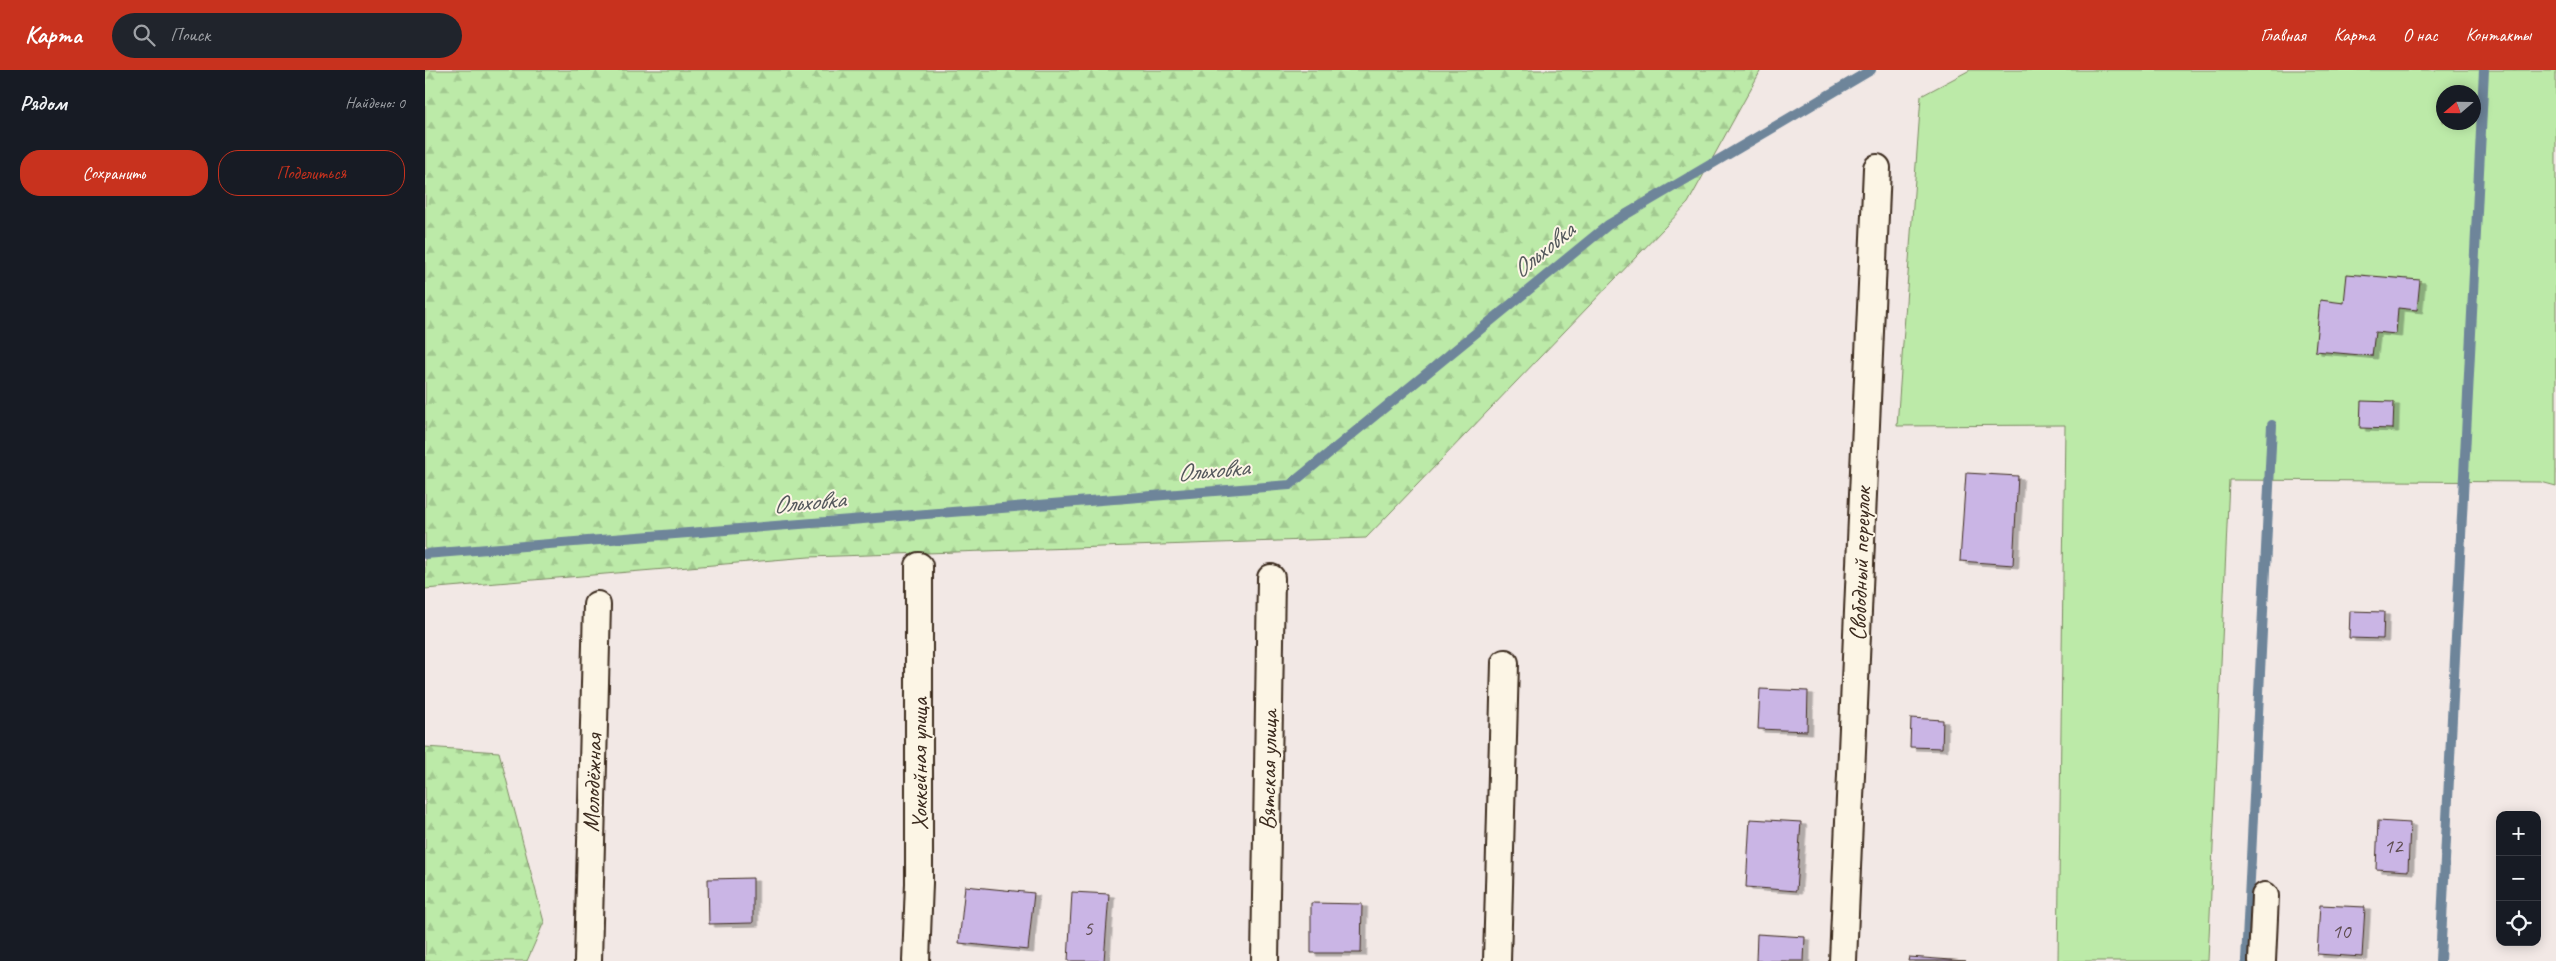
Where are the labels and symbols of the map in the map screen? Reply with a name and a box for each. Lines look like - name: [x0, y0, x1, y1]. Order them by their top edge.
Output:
- north arrow: [2436, 85, 2481, 130]
- water label: Ольховка: [1505, 214, 1583, 285]
- water label: Ольховка: [1176, 451, 1252, 489]
- water label: Ольховка: [772, 483, 848, 521]
- street label: Свободный переулок: [1842, 484, 1878, 641]
- street label: Хоккейная улица: [904, 696, 934, 830]
- street label: Вятская улица: [1252, 708, 1284, 830]
- street label: Молодёжная: [575, 732, 609, 832]
- house number: 12: [2384, 833, 2404, 859]
- house number: 5: [1083, 915, 1094, 941]
- house number: 10: [2332, 918, 2352, 944]

